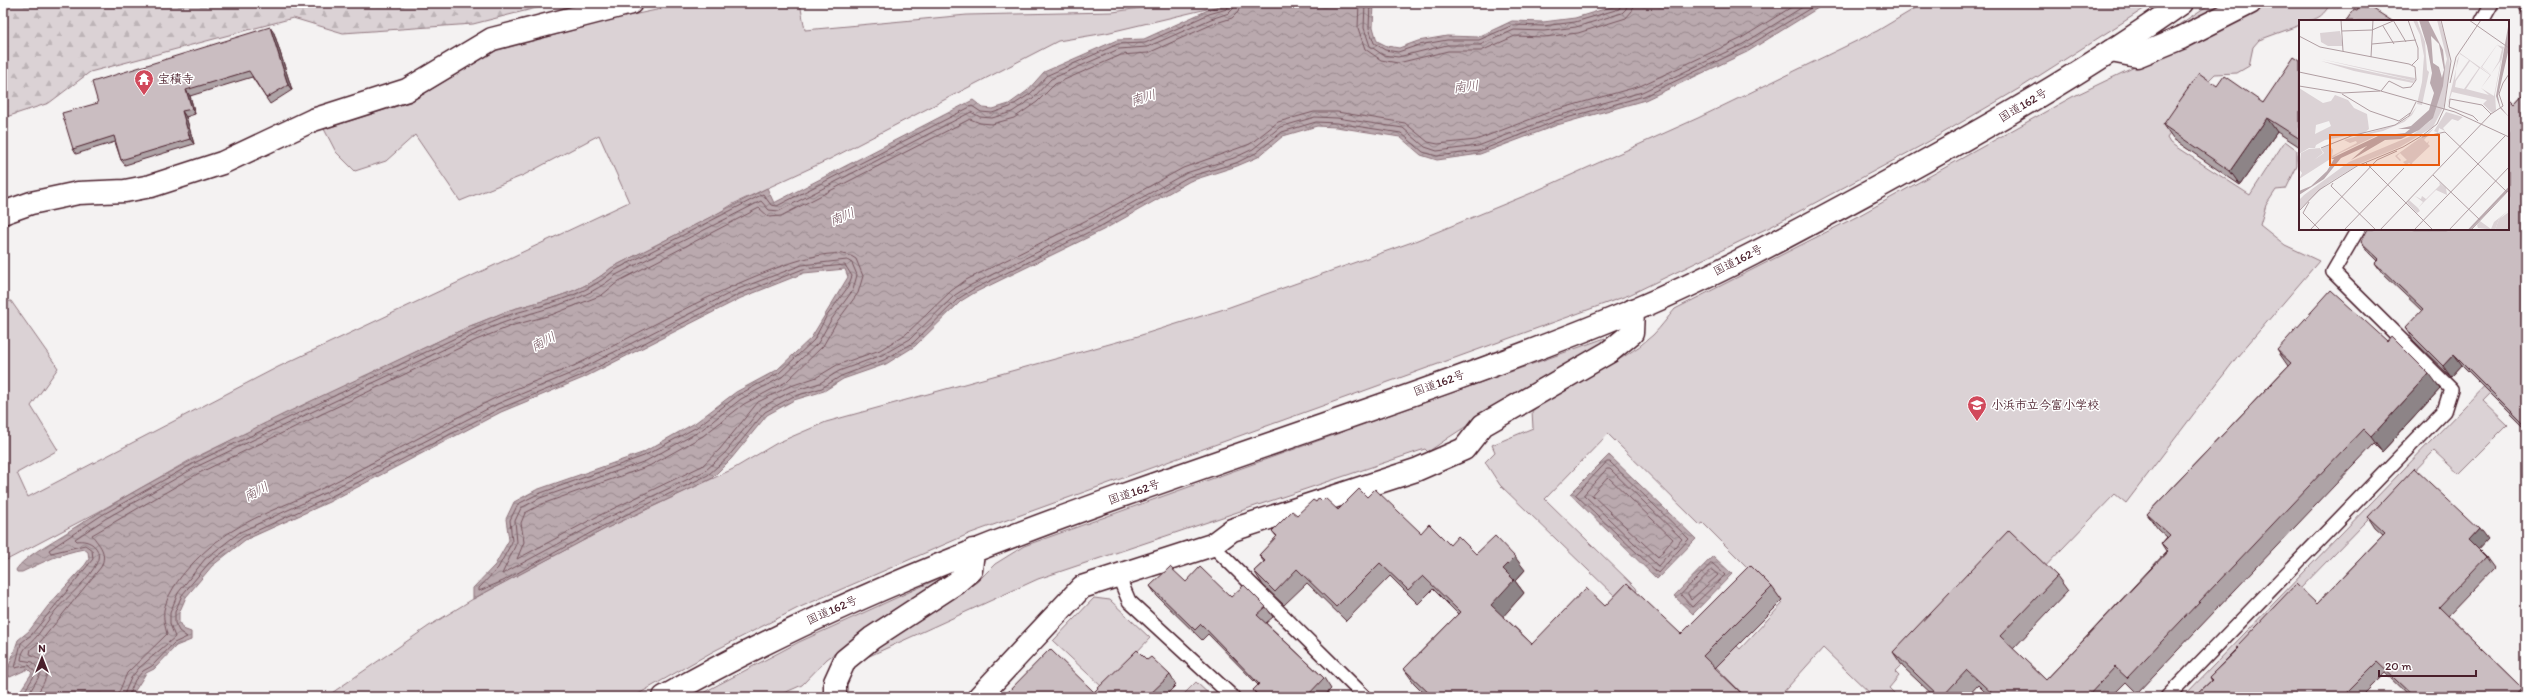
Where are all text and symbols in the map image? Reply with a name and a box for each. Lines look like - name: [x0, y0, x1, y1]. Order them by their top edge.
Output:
- inset map: [2299, 20, 2509, 230]
- temple icon: 宝積寺: [133, 68, 155, 96]
- place label: 宝積寺: [158, 72, 194, 86]
- water label: 南川: [1452, 77, 1480, 96]
- street label: 国道162号: [1996, 85, 2050, 125]
- water label: 南川: [1129, 87, 1158, 108]
- water label: 南川: [827, 205, 857, 228]
- street label: 国道162号: [1711, 241, 1765, 279]
- water label: 南川: [528, 329, 558, 354]
- street label: 国道162号: [1411, 367, 1467, 399]
- school or university icon: 小浜市立今富小学校: [1966, 394, 1988, 422]
- place label: 小浜市立今富小学校: [1991, 398, 2099, 412]
- street label: 国道162号: [1106, 477, 1162, 507]
- water label: 南川: [241, 479, 271, 504]
- street label: 国道162号: [804, 593, 860, 627]
- north arrow: [22, 638, 62, 678]
- text: N: [38, 642, 46, 655]
- scale bar: [2379, 652, 2476, 678]
- text: 20 m: [2385, 659, 2412, 673]

